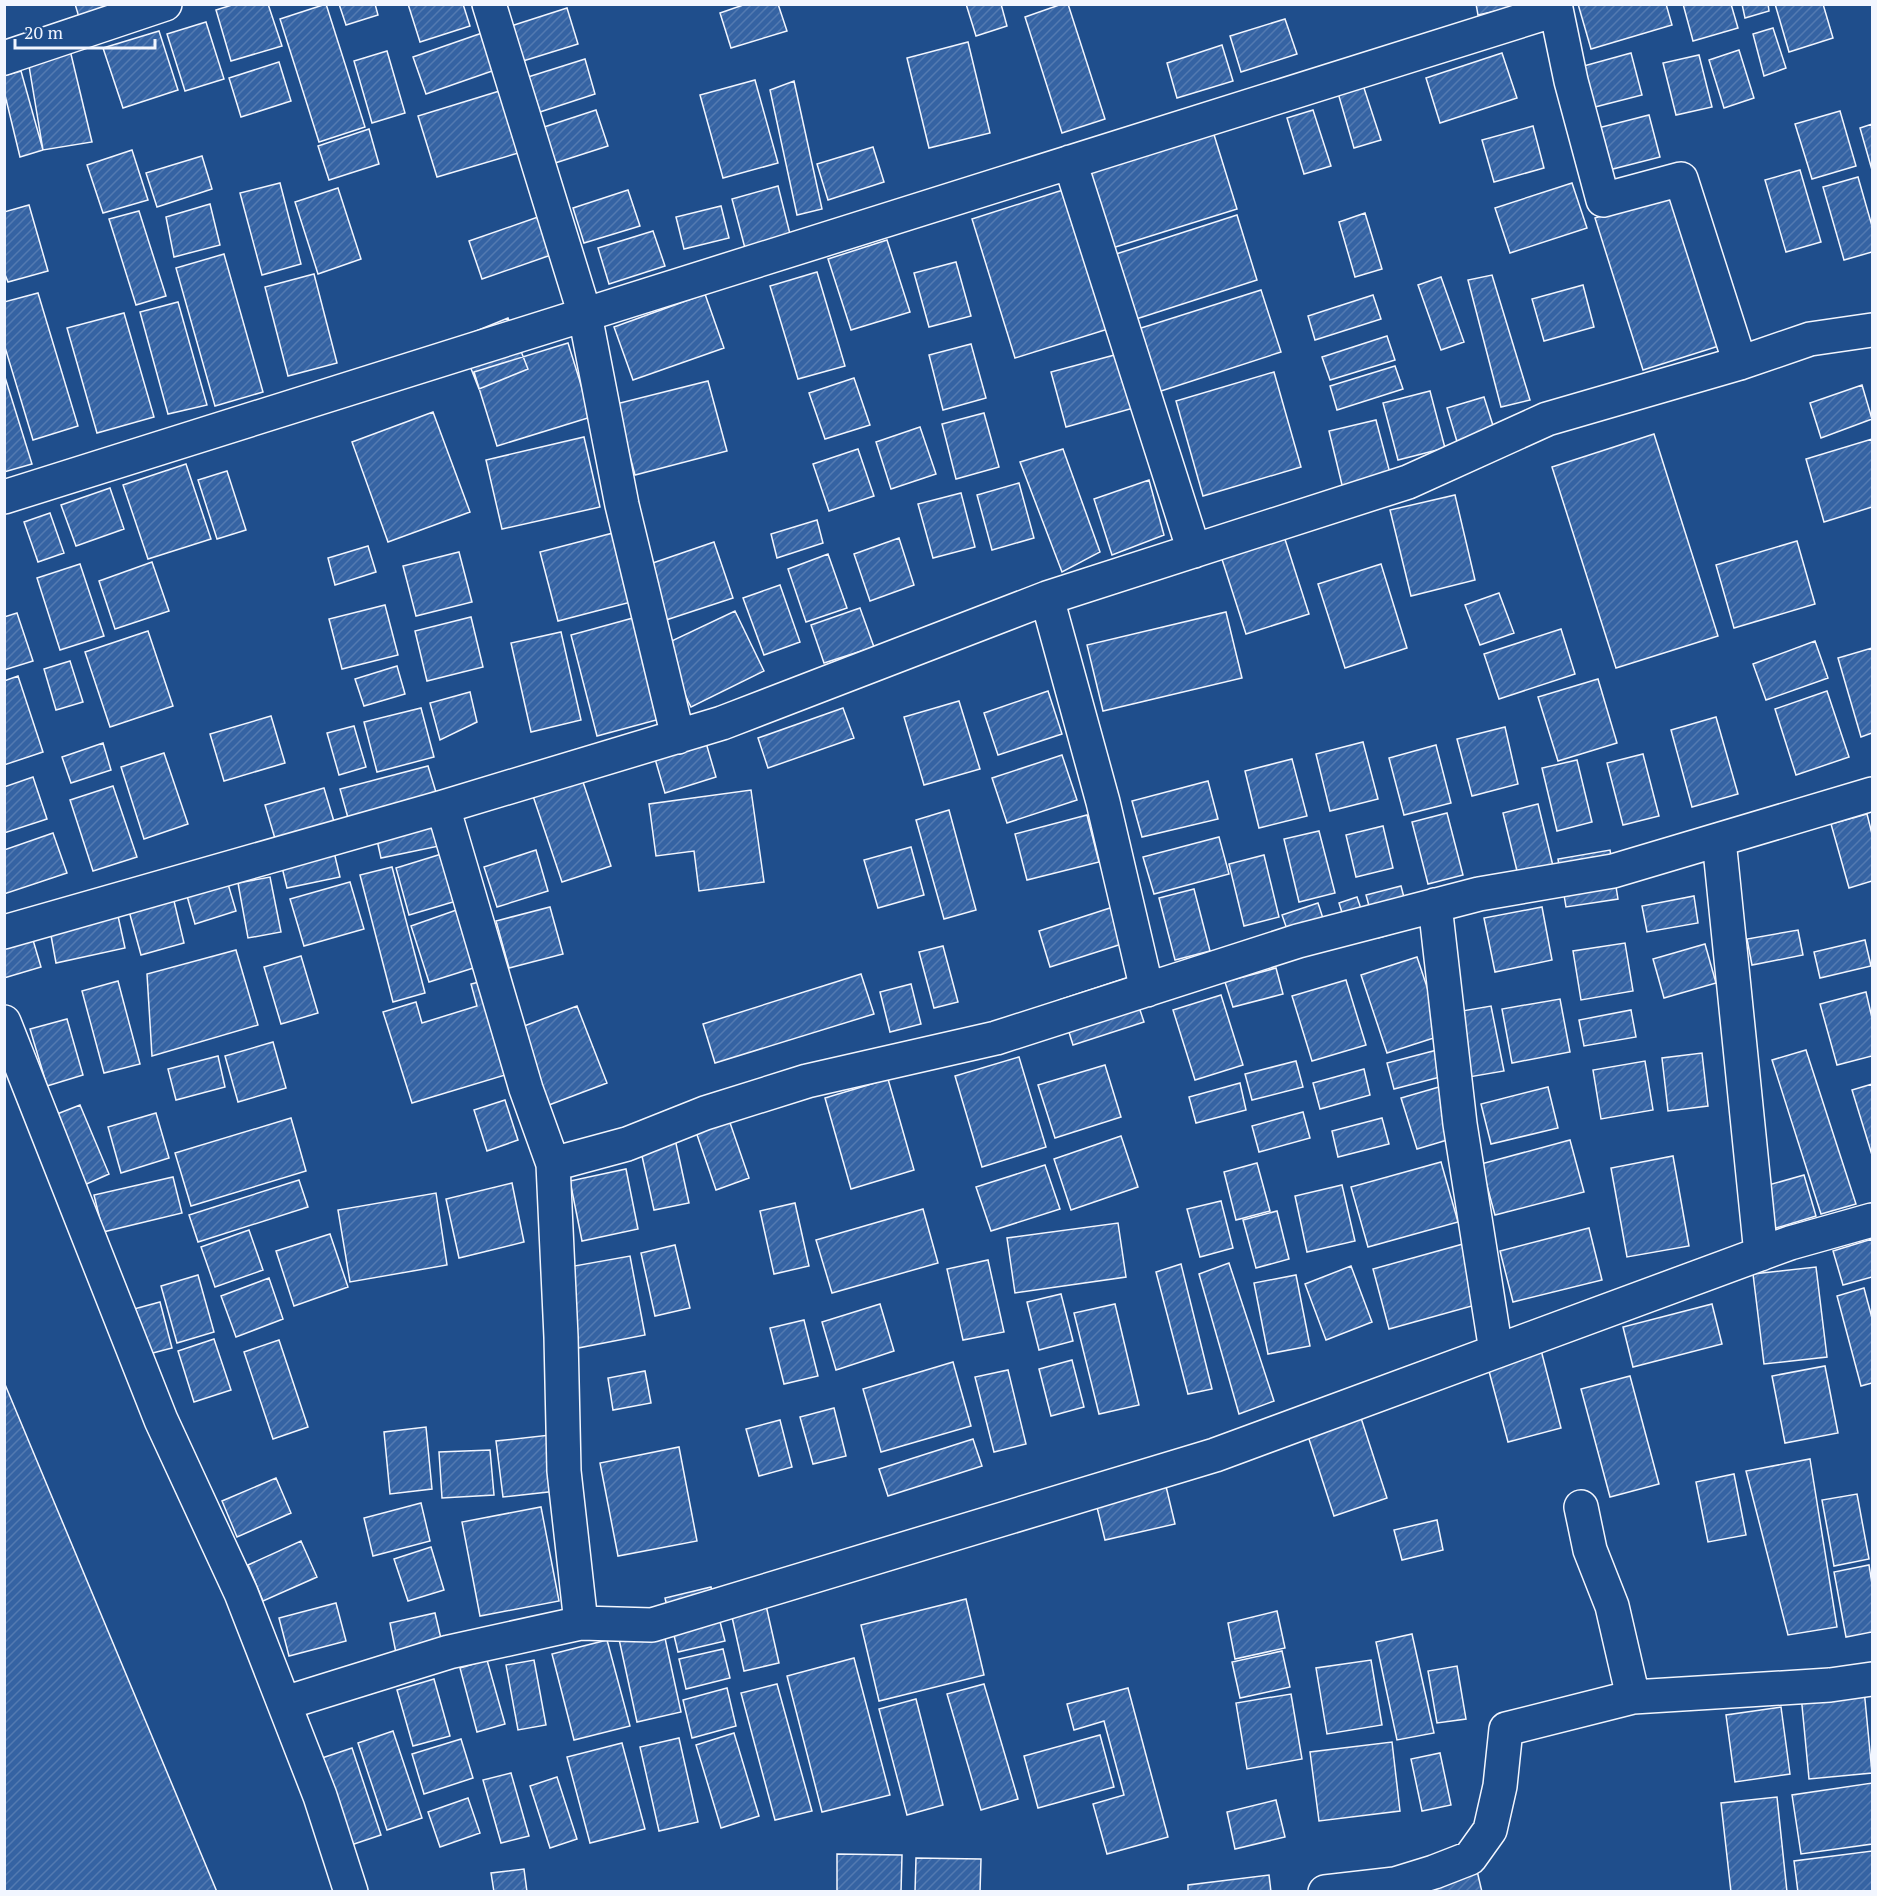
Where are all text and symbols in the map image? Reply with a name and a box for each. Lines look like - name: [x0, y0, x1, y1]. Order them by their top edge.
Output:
- scale bar: [15, 12, 154, 50]
- text: 20 m: [24, 20, 64, 44]

